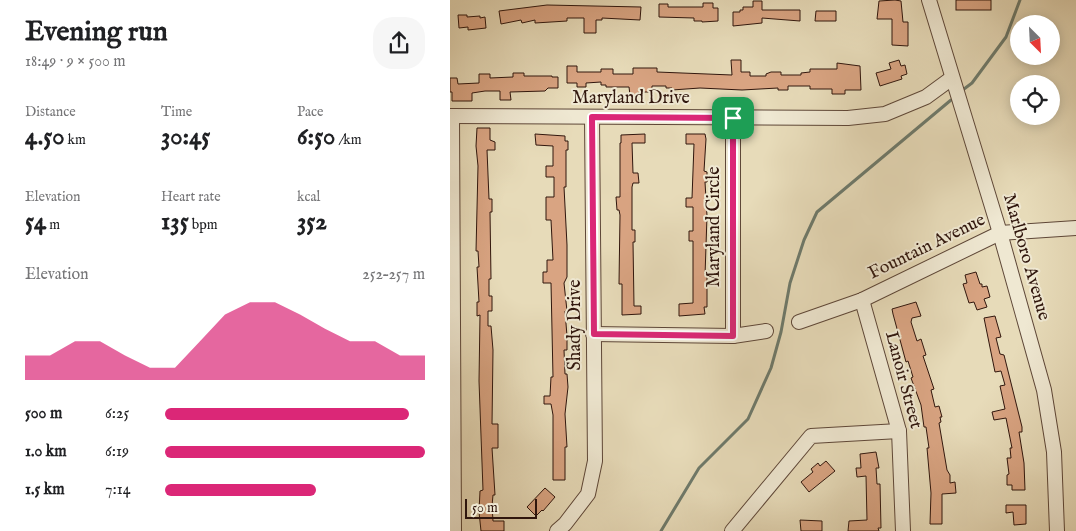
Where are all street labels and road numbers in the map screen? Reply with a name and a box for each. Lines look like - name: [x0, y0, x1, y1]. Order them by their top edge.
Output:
- street label: Maryland Drive: [572, 87, 690, 110]
- street label: Maryland Circle: [703, 167, 726, 287]
- street label: Marlboro Avenue: [997, 191, 1055, 323]
- street label: Fountain Avenue: [865, 209, 989, 285]
- street label: Shady Drive: [564, 280, 587, 370]
- street label: Lanoir Street: [879, 329, 927, 431]

